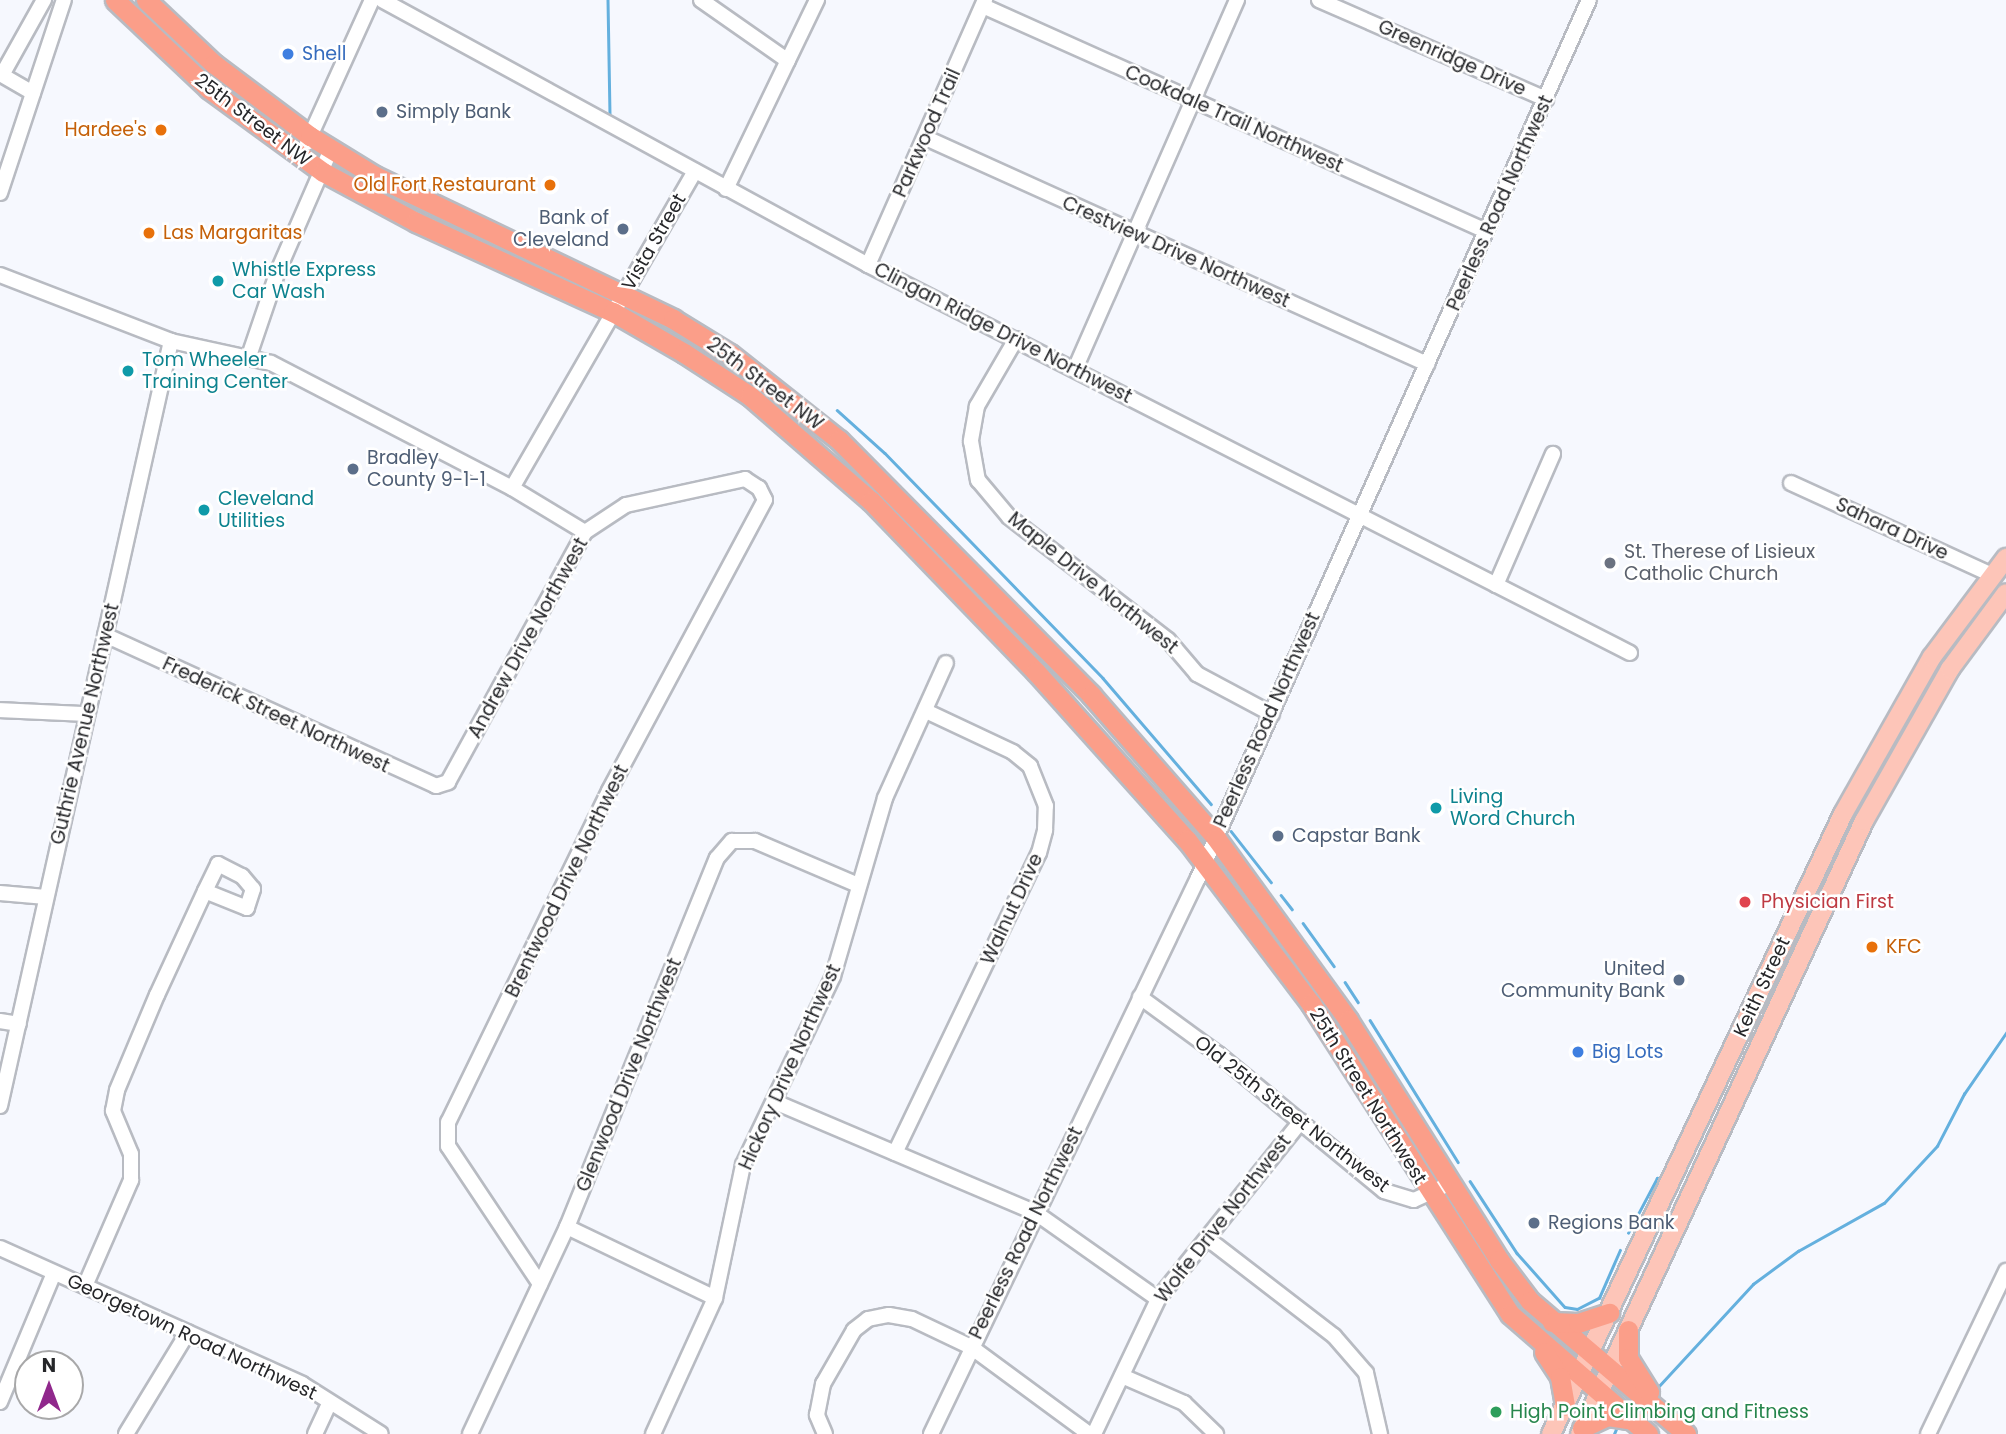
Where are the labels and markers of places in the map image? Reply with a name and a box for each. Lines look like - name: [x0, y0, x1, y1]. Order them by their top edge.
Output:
- place label: Shell: [302, 43, 346, 65]
- marker: Shell: [280, 46, 296, 62]
- place label: Simply Bank: [396, 101, 511, 123]
- marker: Simply Bank: [374, 104, 390, 120]
- place label: Hardee's: [65, 119, 147, 141]
- marker: Hardee's: [153, 122, 169, 138]
- place label: Old Fort Restaurant: [353, 174, 536, 196]
- marker: Old Fort Restaurant: [542, 177, 558, 193]
- place label: Bank of Cleveland: [513, 207, 609, 251]
- marker: Bank of Cleveland: [615, 221, 631, 237]
- place label: Las Margaritas: [163, 222, 302, 244]
- marker: Las Margaritas: [141, 225, 157, 241]
- place label: Whistle Express Car Wash: [232, 259, 376, 303]
- marker: Whistle Express Car Wash: [210, 273, 226, 289]
- place label: Tom Wheeler Training Center: [142, 349, 288, 393]
- marker: Tom Wheeler Training Center: [120, 363, 136, 379]
- place label: Bradley County 9-1-1: [367, 447, 486, 491]
- marker: Bradley County 9-1-1: [345, 461, 361, 477]
- place label: Cleveland Utilities: [218, 488, 314, 532]
- marker: Cleveland Utilities: [196, 502, 212, 518]
- place label: St. Therese of Lisieux Catholic Church: [1624, 541, 1815, 585]
- marker: St. Therese of Lisieux Catholic Church: [1602, 555, 1618, 571]
- place label: Living Word Church: [1450, 786, 1575, 830]
- marker: Living Word Church: [1428, 800, 1444, 816]
- place label: Capstar Bank: [1292, 825, 1421, 847]
- marker: Capstar Bank: [1270, 828, 1286, 844]
- place label: Physician First: [1761, 891, 1894, 913]
- marker: Physician First: [1735, 892, 1755, 912]
- place label: KFC: [1886, 936, 1922, 958]
- marker: KFC: [1864, 939, 1880, 955]
- place label: United Community Bank: [1501, 958, 1665, 1002]
- marker: United Community Bank: [1671, 972, 1687, 988]
- place label: Big Lots: [1592, 1041, 1663, 1063]
- marker: Big Lots: [1570, 1044, 1586, 1060]
- place label: Regions Bank: [1548, 1212, 1675, 1234]
- marker: Regions Bank: [1526, 1215, 1542, 1231]
- place label: High Point Climbing and Fitness: [1510, 1401, 1809, 1423]
- marker: High Point Climbing and Fitness: [1488, 1404, 1504, 1420]

